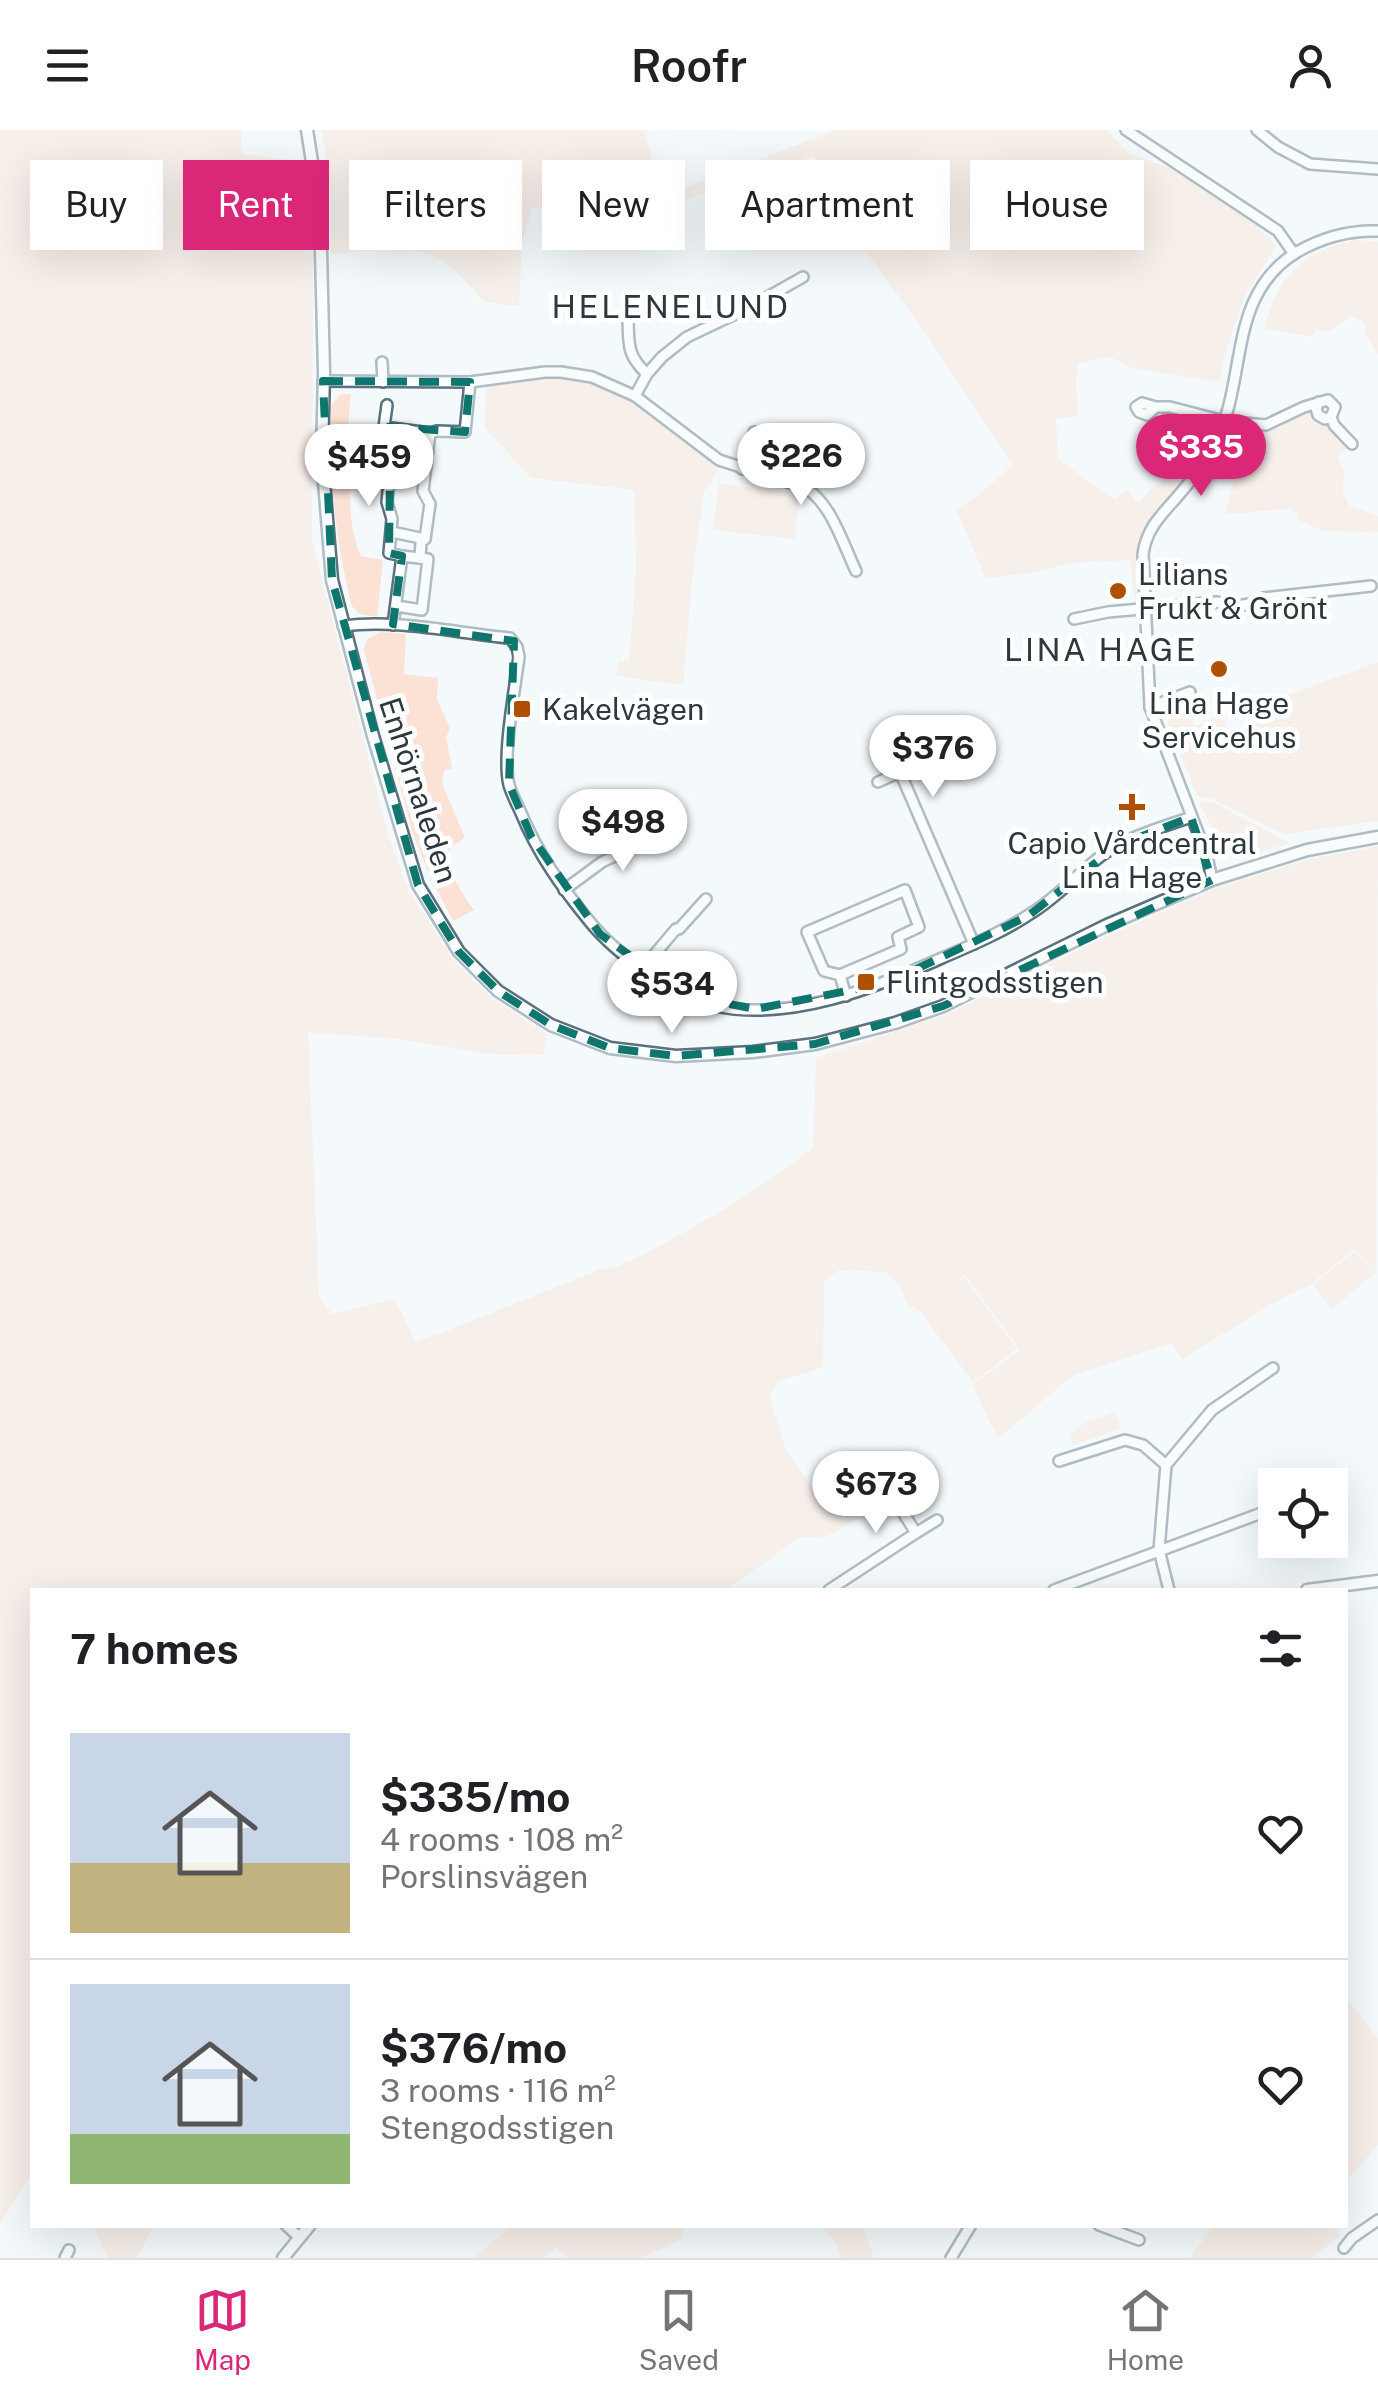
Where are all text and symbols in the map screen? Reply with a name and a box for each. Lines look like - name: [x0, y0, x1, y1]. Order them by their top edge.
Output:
- icon: menu: [40, 38, 95, 93]
- icon: person: [1283, 38, 1338, 93]
- text: Roofr: [631, 39, 747, 92]
- chip: Buy: [30, 160, 163, 250]
- chip: Rent: [183, 160, 329, 250]
- chip: Filters: [349, 160, 522, 250]
- chip: New: [542, 160, 685, 250]
- chip: Apartment: [705, 160, 950, 250]
- chip: House: [970, 160, 1144, 250]
- district label: HELENELUND: [552, 288, 790, 325]
- pin: $335: [1142, 414, 1260, 499]
- pin: $226: [742, 423, 860, 508]
- pin: $459: [310, 424, 428, 509]
- text: $335: [1158, 428, 1244, 465]
- text: $226: [759, 437, 843, 474]
- text: $459: [326, 438, 412, 475]
- place label: Lilians Frukt & Grönt: [1138, 556, 1328, 626]
- marker: Lilians Frukt & Grönt: [1107, 580, 1129, 602]
- district label: LINA HAGE: [1004, 631, 1198, 668]
- marker: Lina Hage Servicehus: [1208, 658, 1230, 680]
- place label: Lina Hage Servicehus: [1142, 685, 1296, 755]
- place label: Kakelvägen: [542, 691, 704, 727]
- street label: Enhörnaleden: [372, 693, 466, 887]
- marker: Kakelvägen: [511, 698, 533, 720]
- pin: $376: [874, 715, 992, 800]
- text: $376: [891, 729, 975, 766]
- pin: $498: [564, 789, 682, 874]
- marker: Capio Vårdcentral Lina Hage: [1119, 794, 1145, 820]
- text: $498: [580, 803, 666, 840]
- place label: Capio Vårdcentral Lina Hage: [1008, 825, 1256, 895]
- pin: $534: [613, 951, 731, 1036]
- place label: Flintgodsstigen: [886, 964, 1104, 1000]
- text: $534: [629, 965, 715, 1002]
- marker: Flintgodsstigen: [855, 971, 877, 993]
- pin: $673: [817, 1451, 935, 1536]
- text: $673: [834, 1465, 918, 1502]
- map controls: [1258, 1468, 1348, 1558]
- button: locate: [1258, 1468, 1348, 1558]
- icon: filters: [1253, 1621, 1308, 1676]
- text: 7 homes: [70, 1624, 239, 1673]
- text: $335/mo: [380, 1772, 570, 1821]
- icon: home: [150, 1773, 270, 1893]
- icon: heart: [1253, 1806, 1308, 1861]
- text: 4 rooms · 108 m²: [380, 1821, 623, 1858]
- text: Porslinsvägen: [380, 1858, 588, 1895]
- text: $376/mo: [380, 2023, 567, 2072]
- icon: home: [150, 2024, 270, 2144]
- icon: heart: [1253, 2057, 1308, 2112]
- text: 3 rooms · 116 m²: [380, 2072, 616, 2109]
- text: Stengodsstigen: [380, 2109, 614, 2146]
- tab: Map: [194, 2283, 251, 2376]
- tab: Saved: [639, 2283, 719, 2376]
- tab: Home: [1107, 2283, 1184, 2376]

